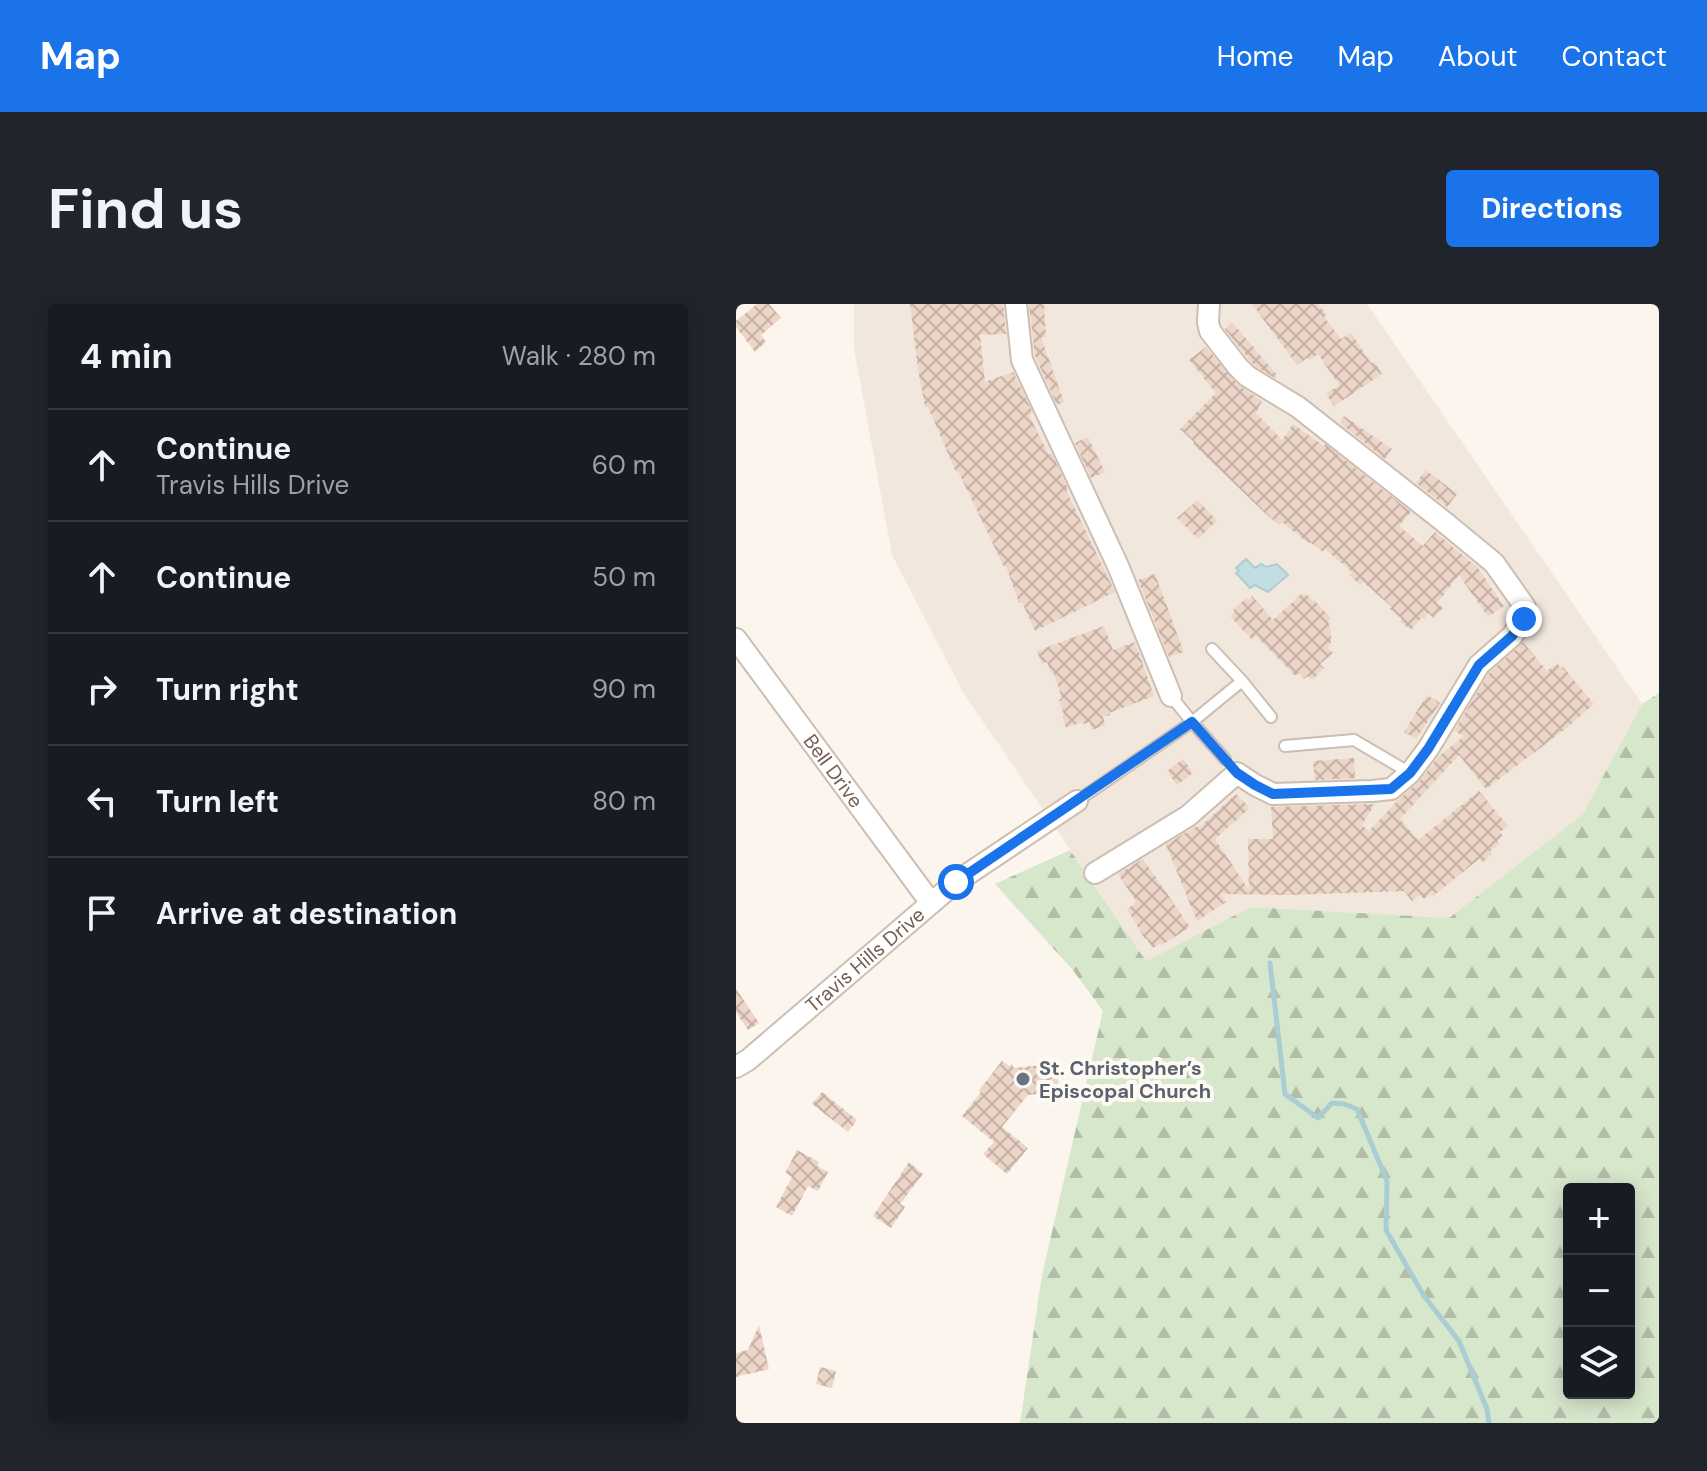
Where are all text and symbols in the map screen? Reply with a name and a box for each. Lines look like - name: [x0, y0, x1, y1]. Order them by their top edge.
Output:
- text: Map: [40, 31, 121, 81]
- text: Home: [1217, 38, 1293, 75]
- text: Map: [1337, 38, 1394, 75]
- text: About: [1438, 38, 1517, 75]
- text: Contact: [1561, 38, 1667, 75]
- button: Directions: [1446, 170, 1659, 247]
- text: Find us: [48, 172, 243, 245]
- text: 4 min: [80, 334, 172, 379]
- text: Walk · 280 m: [502, 339, 656, 373]
- text: Continue: [156, 429, 291, 468]
- icon: ahead: [80, 443, 124, 487]
- text: 60 m: [592, 448, 656, 482]
- text: Travis Hills Drive: [156, 468, 349, 502]
- icon: ahead: [80, 555, 124, 599]
- text: Continue: [156, 558, 291, 597]
- text: 50 m: [592, 560, 656, 594]
- route end: [1506, 601, 1542, 637]
- icon: right: [80, 667, 124, 711]
- text: Turn right: [156, 670, 299, 709]
- text: 90 m: [592, 672, 656, 706]
- street label: Bell Drive: [798, 729, 869, 813]
- icon: left: [80, 779, 124, 823]
- text: Turn left: [156, 782, 279, 821]
- text: 80 m: [592, 784, 656, 818]
- route start: [938, 864, 974, 900]
- icon: arrive: [80, 891, 124, 935]
- text: Arrive at destination: [156, 894, 457, 933]
- street label: Travis Hills Drive: [800, 902, 930, 1018]
- place label: St. Christopher’s Episcopal Church: [1039, 1055, 1211, 1104]
- marker: St. Christopher’s Episcopal Church: [1014, 1070, 1032, 1088]
- map controls: [1563, 1183, 1635, 1399]
- button: +: [1563, 1183, 1635, 1255]
- button: −: [1563, 1255, 1635, 1327]
- button: layers: [1563, 1327, 1635, 1399]

